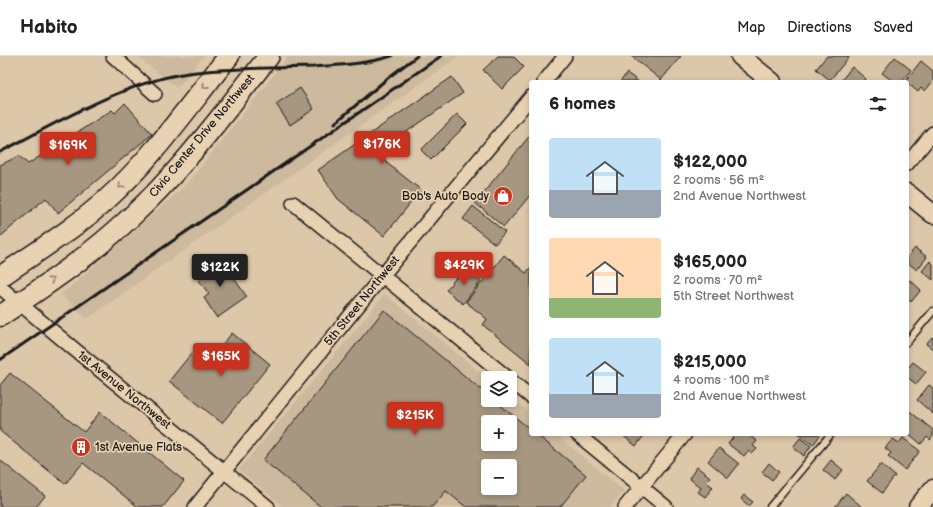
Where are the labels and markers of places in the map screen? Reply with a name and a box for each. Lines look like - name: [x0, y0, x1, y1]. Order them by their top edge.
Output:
- pin: $176K: [354, 131, 410, 165]
- pin: $169K: [40, 132, 96, 166]
- shop icon: Bob's Auto Body: [492, 185, 514, 207]
- place label: Bob's Auto Body: [402, 189, 490, 204]
- pin: $429K: [436, 252, 492, 286]
- pin: $122K: [192, 254, 248, 288]
- pin: $165K: [193, 343, 249, 377]
- pin: $215K: [387, 402, 443, 436]
- building icon: 1st Avenue Flats: [70, 436, 92, 458]
- place label: 1st Avenue Flats: [95, 440, 182, 455]

